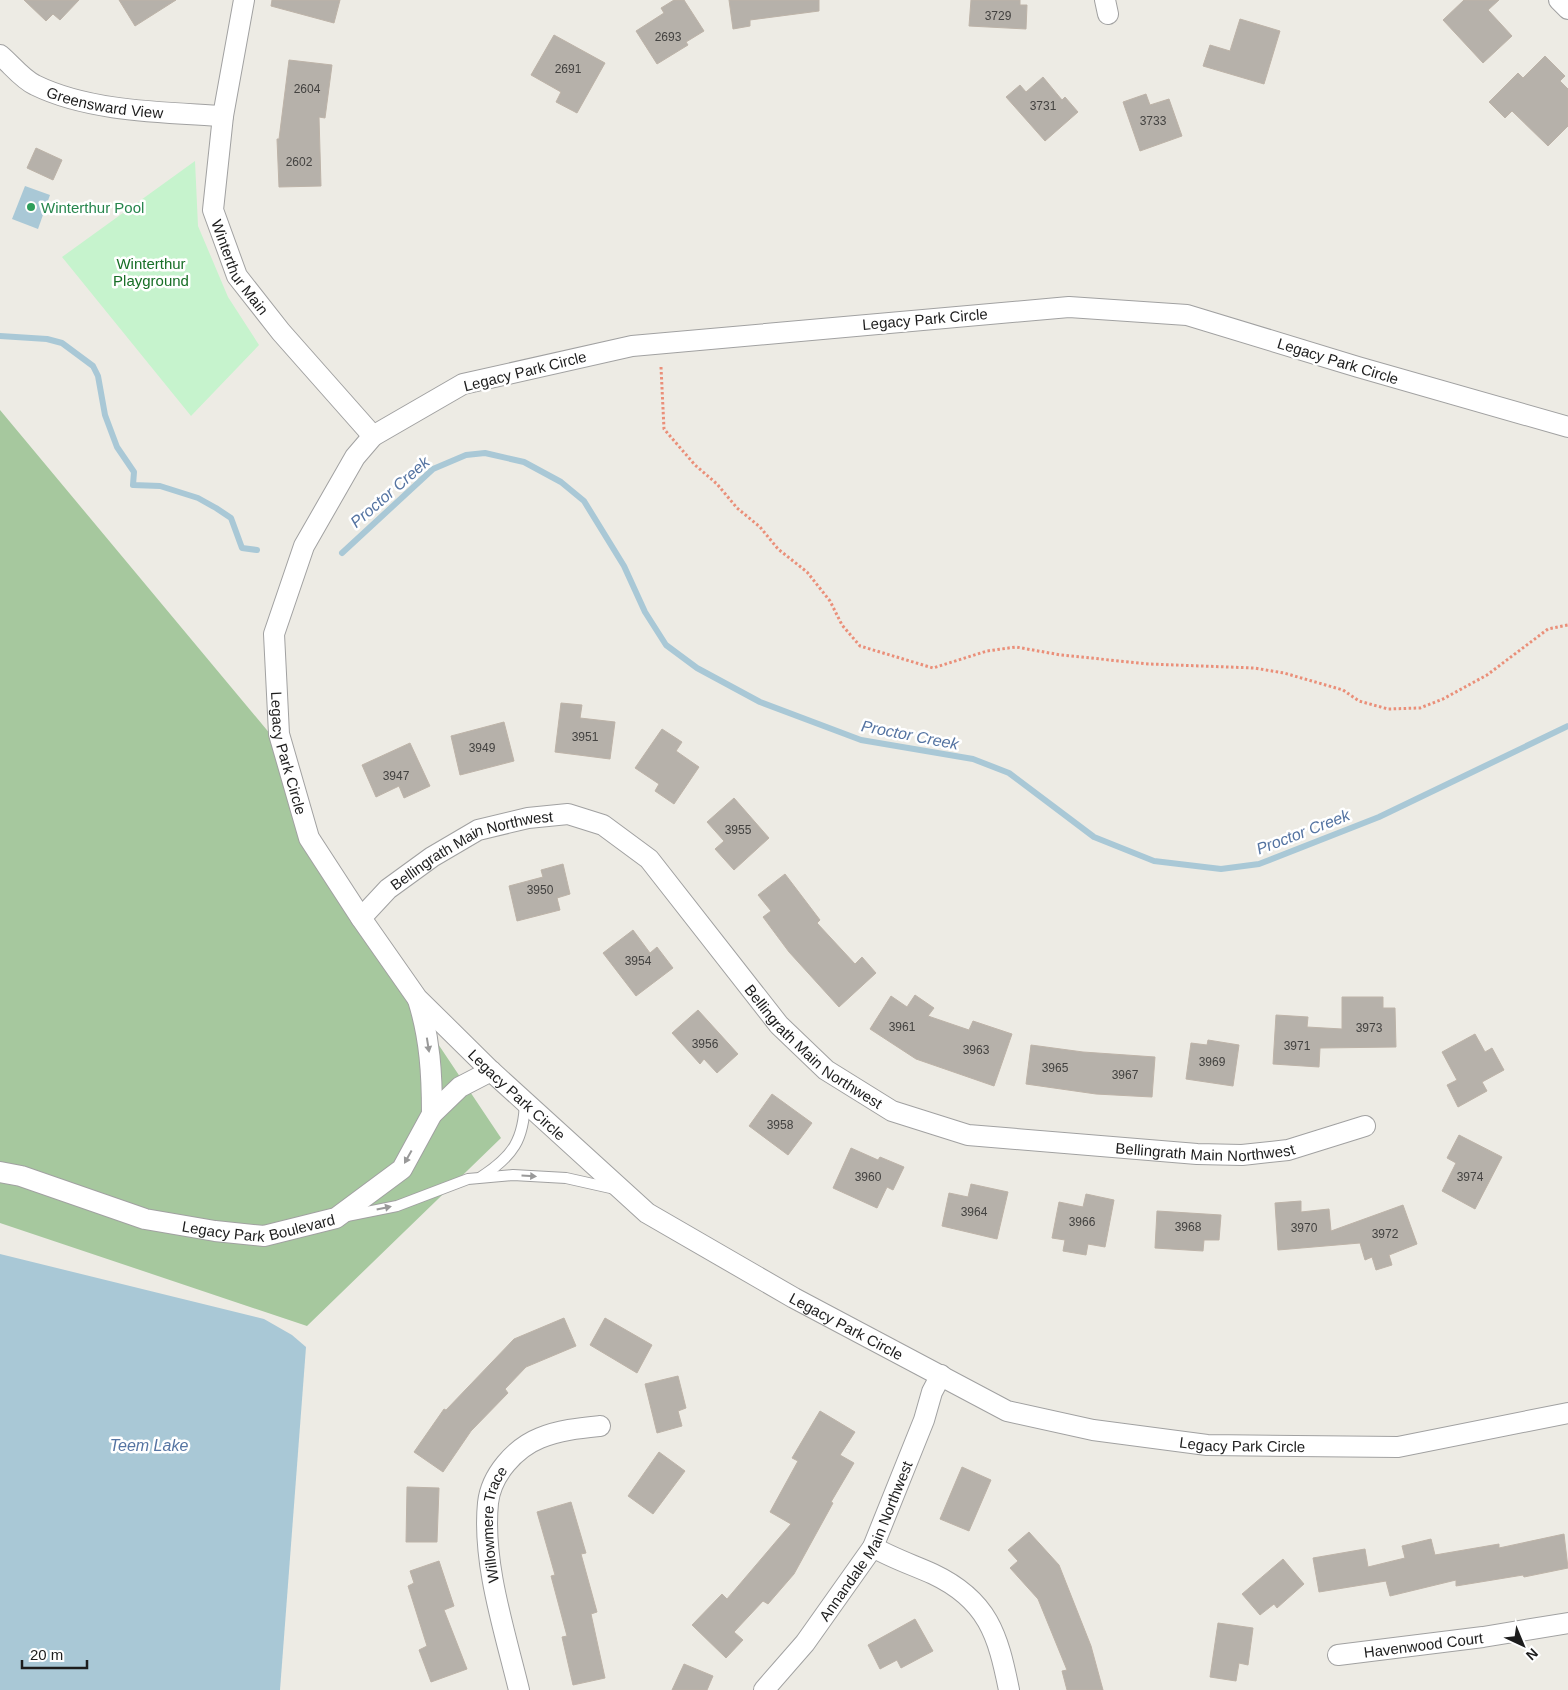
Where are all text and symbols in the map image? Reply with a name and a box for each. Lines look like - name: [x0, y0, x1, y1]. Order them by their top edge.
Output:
- house number: 3729: [985, 9, 1012, 23]
- house number: 2693: [655, 30, 682, 44]
- house number: 2691: [555, 62, 582, 76]
- house number: 2604: [294, 82, 321, 96]
- street label: Greensward View: [44, 83, 164, 121]
- house number: 3731: [1030, 99, 1057, 113]
- house number: 3733: [1140, 114, 1167, 128]
- house number: 2602: [286, 155, 313, 169]
- place label: Winterthur Pool: [41, 199, 144, 216]
- marker: Winterthur Pool: [25, 201, 37, 213]
- street label: Winterthur Main: [209, 217, 272, 318]
- park label: Winterthur Playground: [113, 255, 189, 289]
- street label: Legacy Park Circle: [862, 305, 988, 333]
- street label: Legacy Park Circle: [1275, 334, 1401, 388]
- street label: Legacy Park Circle: [462, 348, 588, 394]
- water label: Proctor Creek: [347, 453, 434, 531]
- street label: Legacy Park Circle: [268, 691, 310, 816]
- water label: Proctor Creek: [860, 717, 961, 753]
- house number: 3951: [572, 730, 599, 744]
- house number: 3949: [469, 741, 496, 755]
- house number: 3947: [383, 769, 410, 783]
- water label: Proctor Creek: [1254, 806, 1353, 858]
- street label: Bellingrath Main Northwest: [387, 807, 554, 893]
- house number: 3955: [725, 823, 752, 837]
- house number: 3950: [527, 883, 554, 897]
- house number: 3954: [625, 954, 652, 968]
- street label: Bellingrath Main Northwest: [742, 981, 886, 1112]
- house number: 3961: [889, 1020, 916, 1034]
- house number: 3973: [1356, 1021, 1383, 1035]
- house number: 3956: [692, 1037, 719, 1051]
- one-way arrow: [425, 1038, 433, 1054]
- house number: 3971: [1284, 1039, 1311, 1053]
- house number: 3963: [963, 1043, 990, 1057]
- street label: Legacy Park Circle: [465, 1045, 569, 1143]
- house number: 3969: [1199, 1055, 1226, 1069]
- house number: 3965: [1042, 1061, 1069, 1075]
- house number: 3967: [1112, 1068, 1139, 1082]
- house number: 3958: [767, 1118, 794, 1132]
- street label: Bellingrath Main Northwest: [1115, 1139, 1297, 1164]
- one-way arrow: [404, 1150, 413, 1164]
- house number: 3960: [855, 1170, 882, 1184]
- house number: 3974: [1457, 1170, 1484, 1184]
- one-way arrow: [521, 1172, 537, 1180]
- one-way arrow: [376, 1204, 392, 1212]
- house number: 3964: [961, 1205, 988, 1219]
- street label: Legacy Park Boulevard: [181, 1210, 337, 1245]
- house number: 3966: [1069, 1215, 1096, 1229]
- house number: 3968: [1175, 1220, 1202, 1234]
- house number: 3970: [1291, 1221, 1318, 1235]
- house number: 3972: [1372, 1227, 1399, 1241]
- street label: Legacy Park Circle: [787, 1289, 906, 1363]
- street label: Legacy Park Circle: [1178, 1433, 1305, 1455]
- water label: Teem Lake: [110, 1437, 188, 1454]
- street label: Annandale Main Northwest: [815, 1458, 916, 1624]
- street label: Willowmere Trace: [478, 1462, 510, 1584]
- north arrow: [1498, 1620, 1548, 1670]
- street label: Havenwood Court: [1363, 1628, 1485, 1660]
- scale bar: [22, 1638, 88, 1670]
- text: N: [1523, 1645, 1541, 1664]
- text: 20 m: [30, 1646, 63, 1663]

